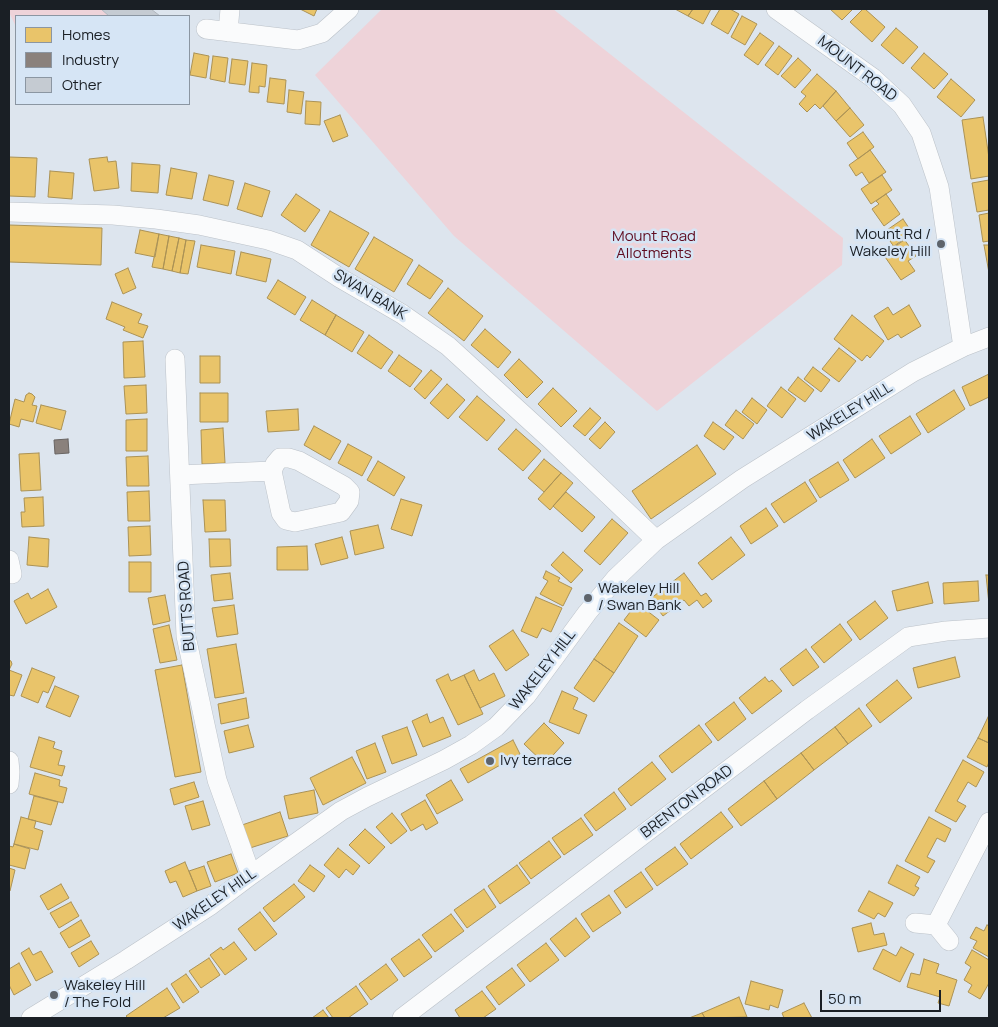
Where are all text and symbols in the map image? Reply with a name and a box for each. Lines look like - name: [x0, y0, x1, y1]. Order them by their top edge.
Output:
- legend: [15, 15, 190, 105]
- text: Homes: [62, 24, 110, 45]
- street label: MOUNT ROAD: [814, 32, 900, 106]
- text: Industry: [62, 49, 119, 70]
- text: Other: [62, 74, 102, 95]
- place label: Mount Rd / Wakeley Hill: [849, 226, 931, 261]
- park label: Mount Road Allotments: [612, 228, 696, 263]
- marker: Mount Rd / Wakeley Hill: [935, 238, 947, 250]
- street label: SWAN BANK: [330, 266, 410, 324]
- street label: WAKELEY HILL: [804, 379, 896, 445]
- street label: BUTTS ROAD: [175, 560, 199, 652]
- place label: Wakeley Hill / Swan Bank: [598, 580, 681, 615]
- marker: Wakeley Hill / Swan Bank: [582, 592, 594, 604]
- street label: WAKELEY HILL: [506, 626, 580, 714]
- place label: Ivy terrace: [500, 752, 572, 770]
- marker: Ivy terrace: [484, 755, 496, 767]
- street label: BRENTON ROAD: [638, 762, 736, 842]
- street label: WAKELEY HILL: [170, 865, 260, 935]
- place label: Wakeley Hill / The Fold: [64, 977, 146, 1012]
- scale bar: [823, 980, 944, 1012]
- text: 50 m: [828, 988, 862, 1009]
- marker: Wakeley Hill / The Fold: [48, 989, 60, 1001]

